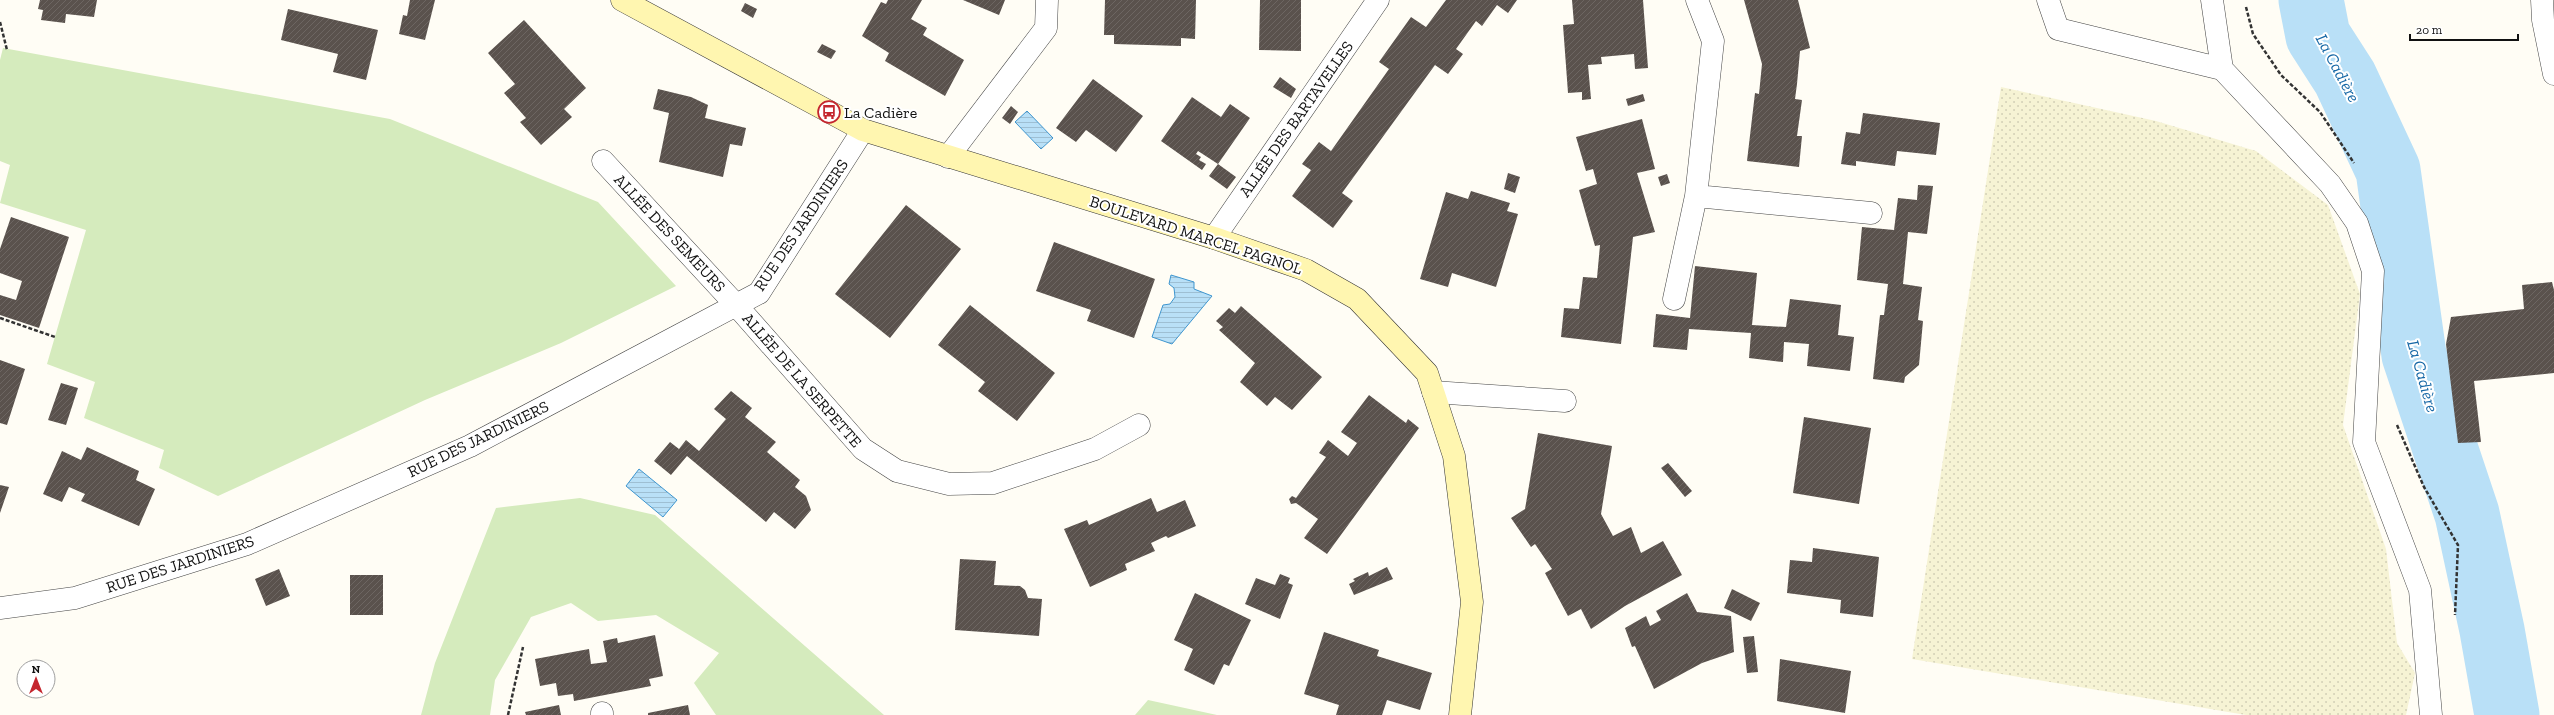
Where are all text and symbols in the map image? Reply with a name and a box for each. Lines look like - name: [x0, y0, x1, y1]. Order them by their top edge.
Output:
- scale bar: [2410, 16, 2518, 42]
- text: 20 m: [2416, 23, 2443, 37]
- water label: La Cadière: [2312, 31, 2364, 105]
- street label: ALLÉE DES BARTAVELLES: [1235, 37, 1357, 201]
- bus stop icon: La Cadière: [816, 99, 842, 125]
- place label: La Cadière: [844, 103, 917, 122]
- street label: RUE DES JARDINIERS: [750, 156, 852, 294]
- street label: ALLÉE DES SEMEURS: [610, 170, 730, 296]
- street label: BOULEVARD MARCEL PAGNOL: [1087, 192, 1305, 278]
- street label: ALLÉE DE LA SERPETTE: [738, 309, 866, 451]
- water label: La Cadière: [2403, 338, 2443, 414]
- street label: RUE DES JARDINIERS: [404, 397, 552, 481]
- street label: RUE DES JARDINIERS: [104, 531, 256, 597]
- north arrow: [16, 659, 56, 699]
- text: N: [32, 663, 41, 676]

